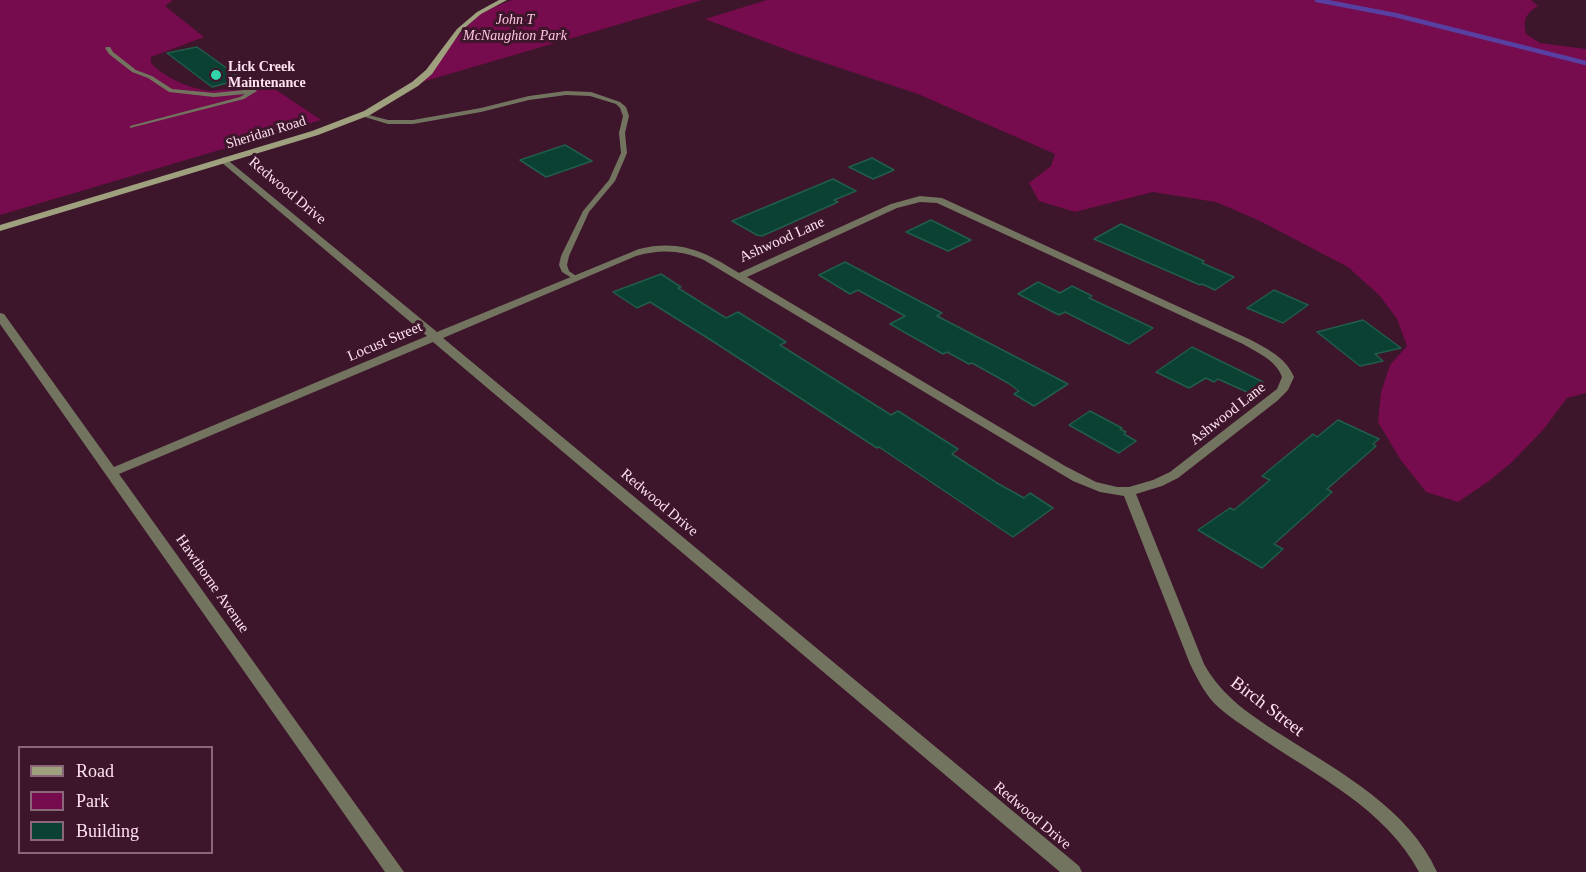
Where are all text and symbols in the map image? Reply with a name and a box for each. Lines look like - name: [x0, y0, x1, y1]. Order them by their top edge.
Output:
- park label: John T McNaughton Park: [463, 12, 567, 44]
- place label: Lick Creek Maintenance: [228, 59, 306, 92]
- marker: Lick Creek Maintenance: [209, 68, 223, 82]
- street label: Sheridan Road: [224, 113, 308, 153]
- street label: Redwood Drive: [245, 153, 329, 229]
- street label: Ashwood Lane: [737, 213, 827, 267]
- street label: Locust Street: [345, 318, 425, 366]
- street label: Ashwood Lane: [1187, 379, 1269, 449]
- street label: Redwood Drive: [617, 465, 701, 541]
- street label: Hawthorne Avenue: [171, 531, 253, 637]
- street label: Birch Street: [1226, 672, 1308, 742]
- legend: [18, 746, 213, 854]
- text: Road: [76, 761, 114, 781]
- street label: Redwood Drive: [990, 778, 1074, 854]
- text: Park: [76, 791, 109, 811]
- text: Building: [76, 821, 139, 841]

